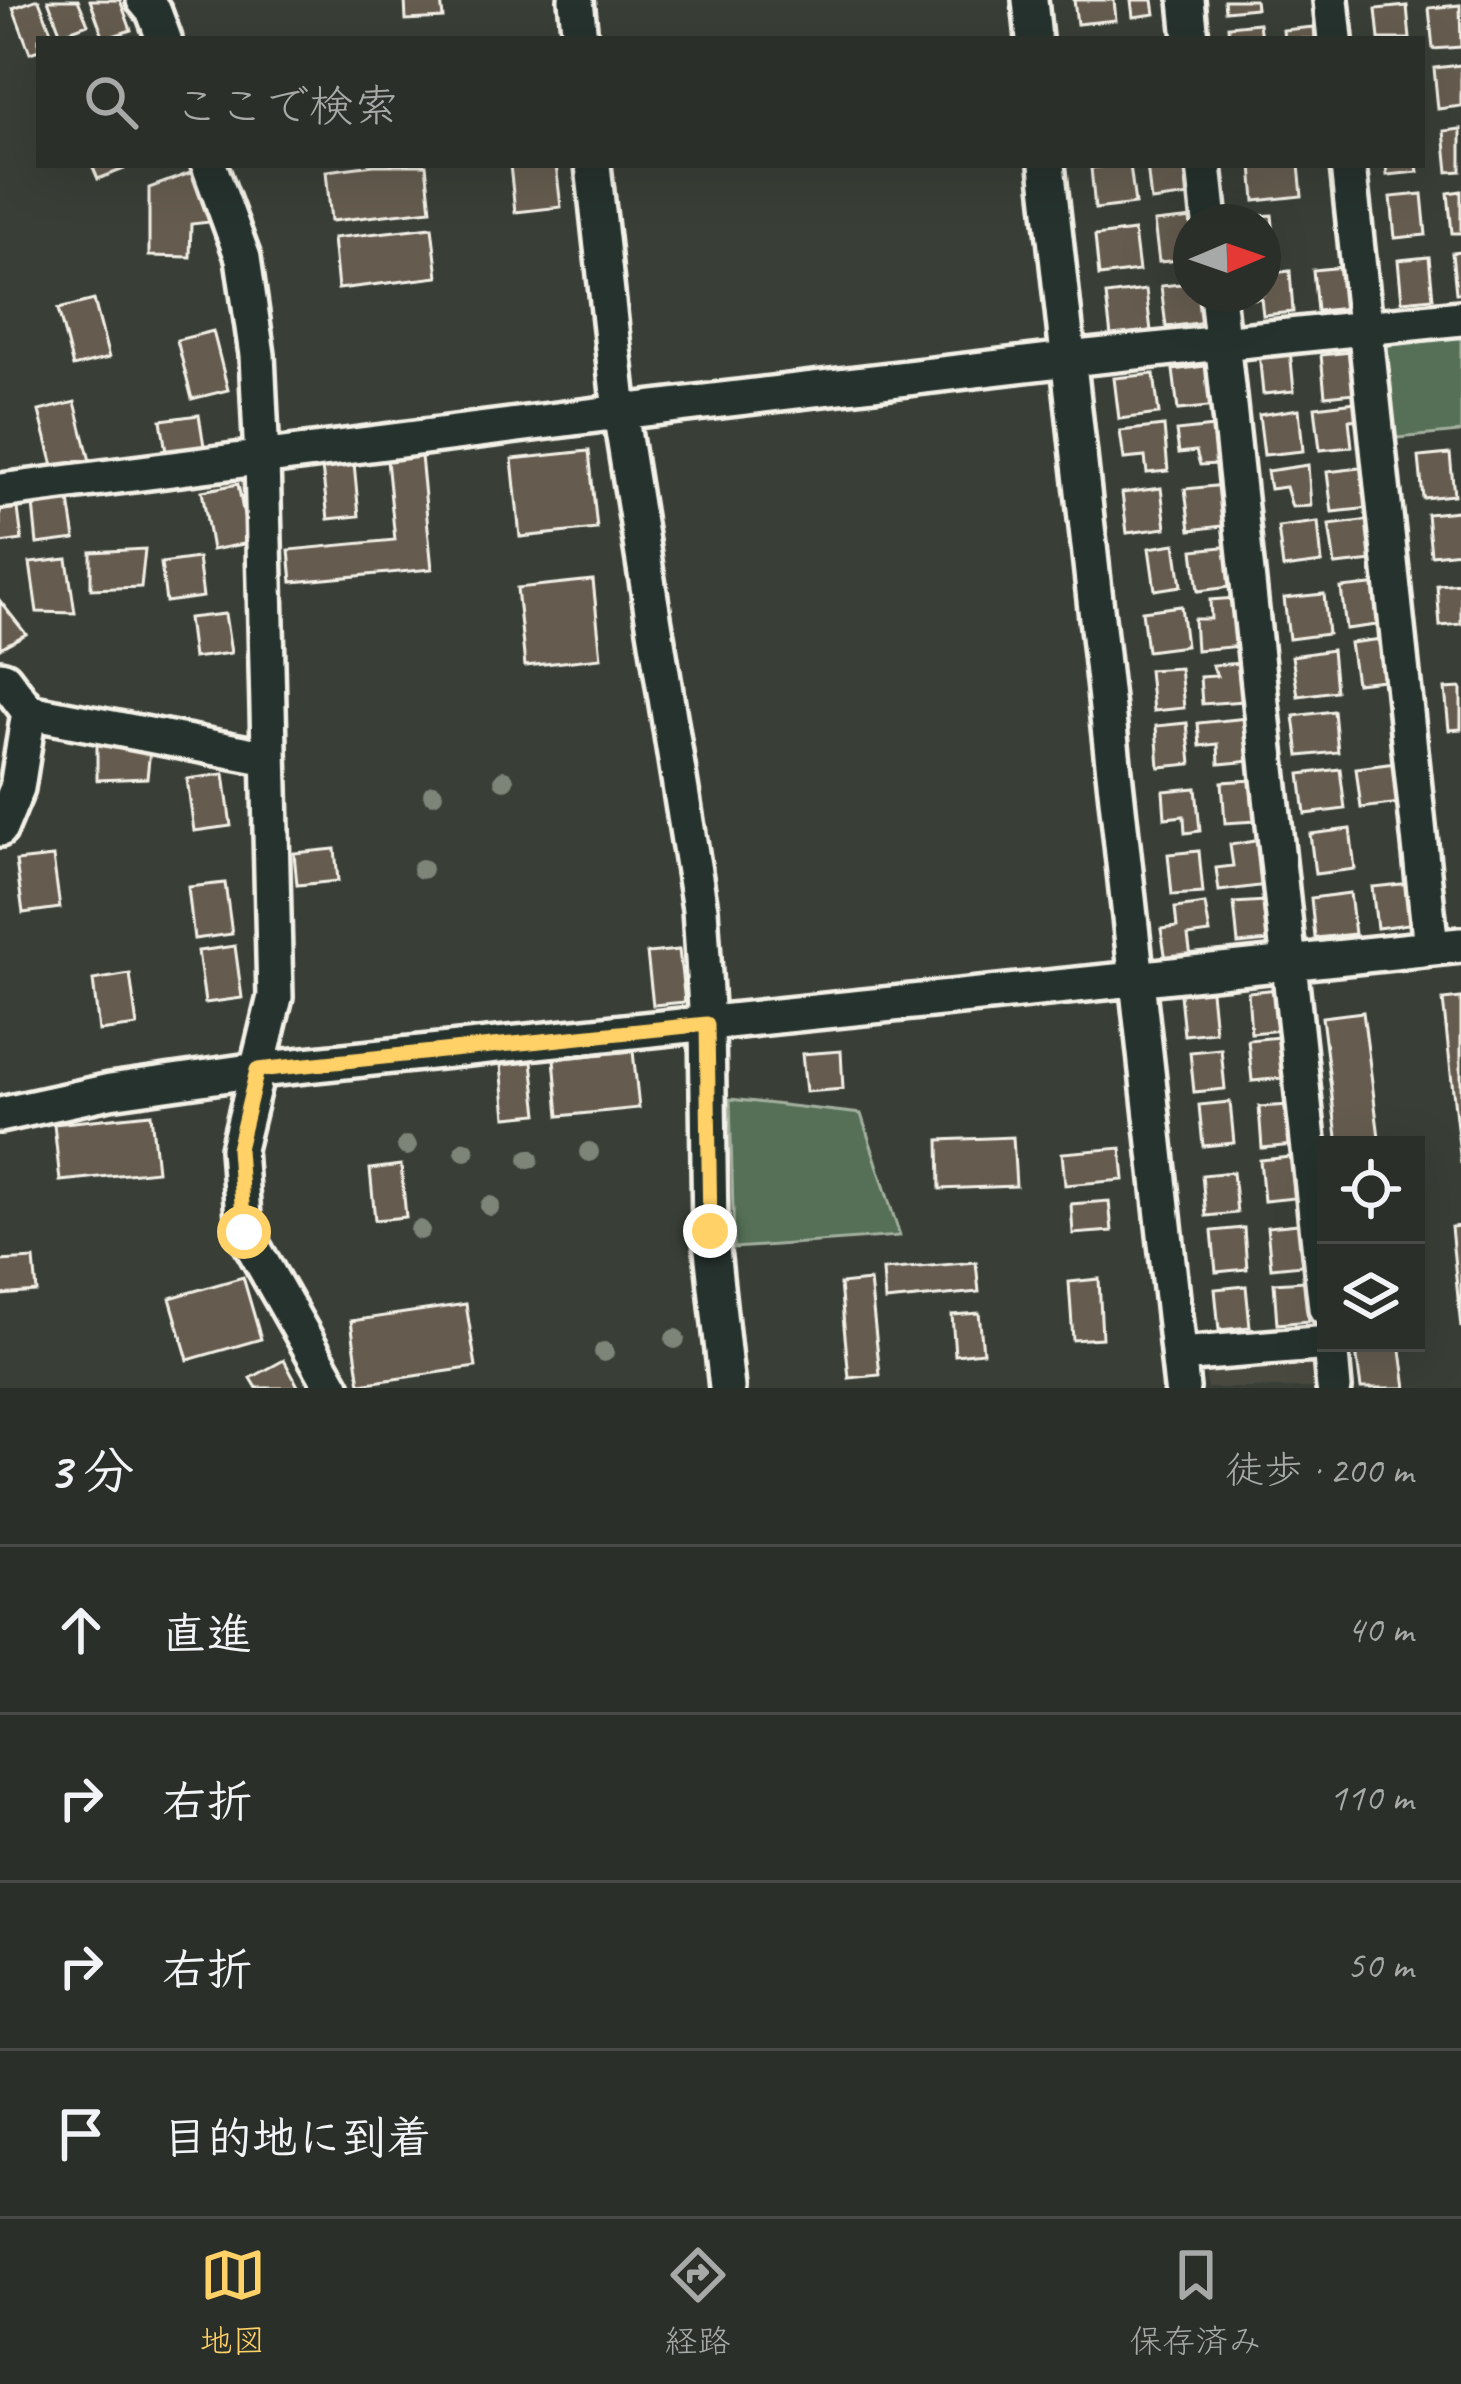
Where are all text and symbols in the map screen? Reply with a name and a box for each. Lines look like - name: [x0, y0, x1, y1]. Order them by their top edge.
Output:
- search box: [36, 36, 1425, 168]
- icon: search: [78, 69, 144, 135]
- text: ここで検索: [174, 78, 399, 135]
- north arrow: [1173, 204, 1281, 312]
- map controls: [1317, 1136, 1425, 1352]
- button: locate: [1317, 1136, 1425, 1244]
- route end: [683, 1204, 737, 1258]
- route start: [217, 1205, 271, 1259]
- button: layers: [1317, 1244, 1425, 1352]
- text: 3 分: [48, 1439, 134, 1503]
- text: 徒歩 · 200 m: [1225, 1446, 1413, 1495]
- icon: ahead: [48, 1597, 114, 1663]
- text: 40 m: [1347, 1605, 1413, 1654]
- text: 直進: [162, 1606, 252, 1663]
- icon: right: [48, 1765, 114, 1831]
- text: 110 m: [1329, 1773, 1413, 1822]
- text: 右折: [162, 1774, 252, 1831]
- icon: right: [48, 1933, 114, 1999]
- text: 50 m: [1347, 1941, 1413, 1990]
- text: 右折: [162, 1942, 252, 1999]
- icon: arrive: [48, 2101, 114, 2167]
- text: 目的地に到着: [162, 2110, 432, 2167]
- tab: 地図: [200, 2242, 266, 2362]
- tab: 経路: [665, 2242, 731, 2362]
- tab: 保存済み: [1130, 2242, 1262, 2362]

